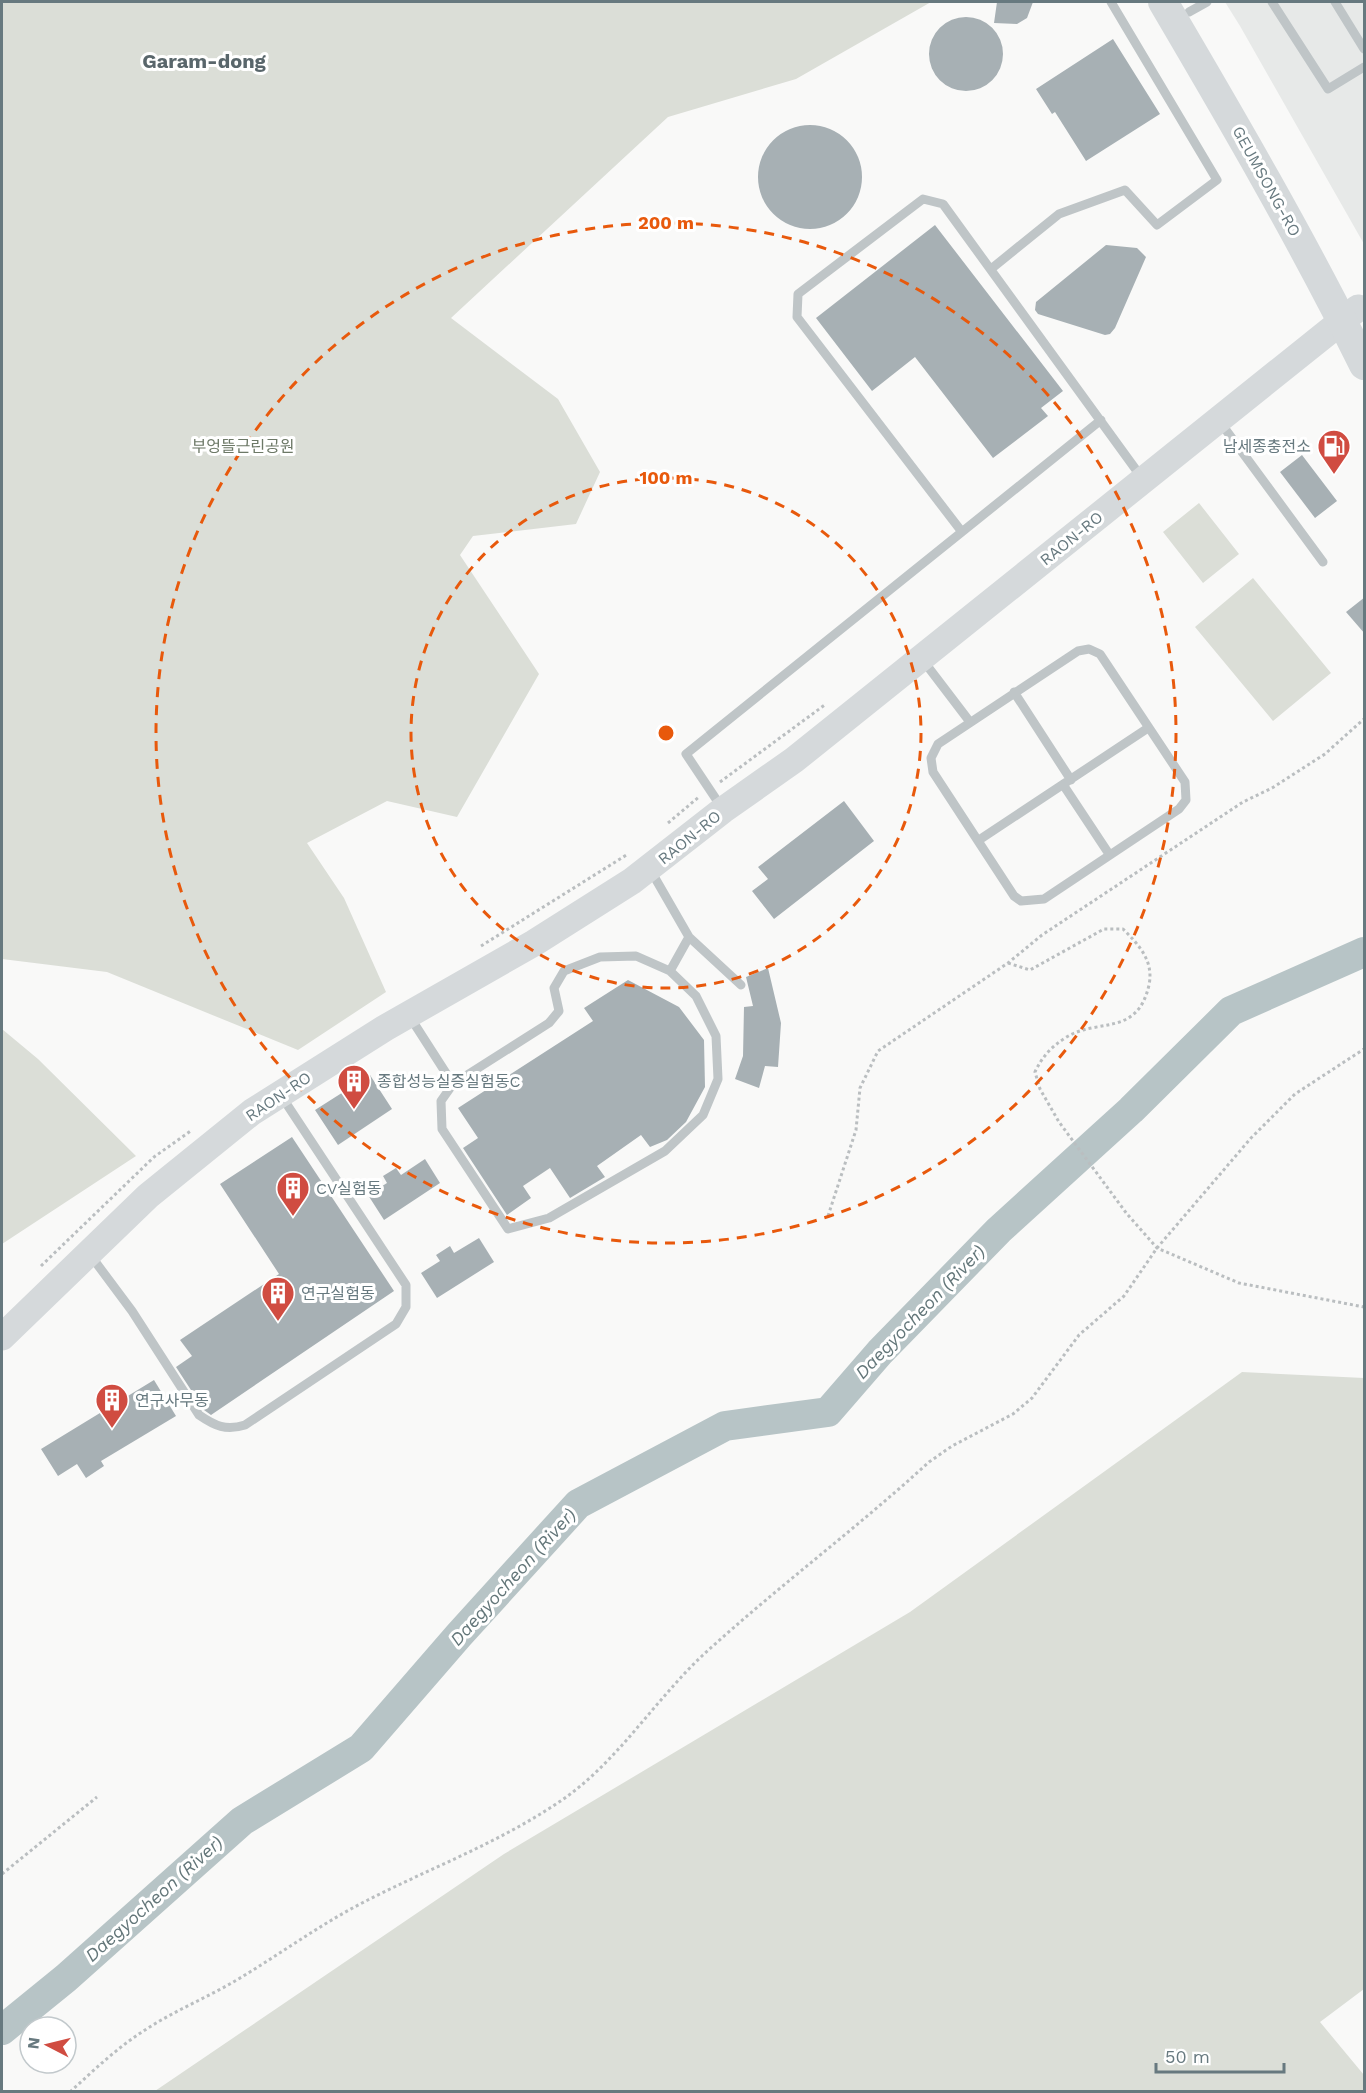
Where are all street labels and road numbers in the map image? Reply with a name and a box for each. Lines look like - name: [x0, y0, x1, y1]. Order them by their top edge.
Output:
- street label: GEUMSONG-RO: [1228, 123, 1305, 240]
- street label: RAON-RO: [1036, 507, 1107, 569]
- street label: RAON-RO: [654, 806, 725, 868]
- street label: RAON-RO: [242, 1068, 315, 1125]

